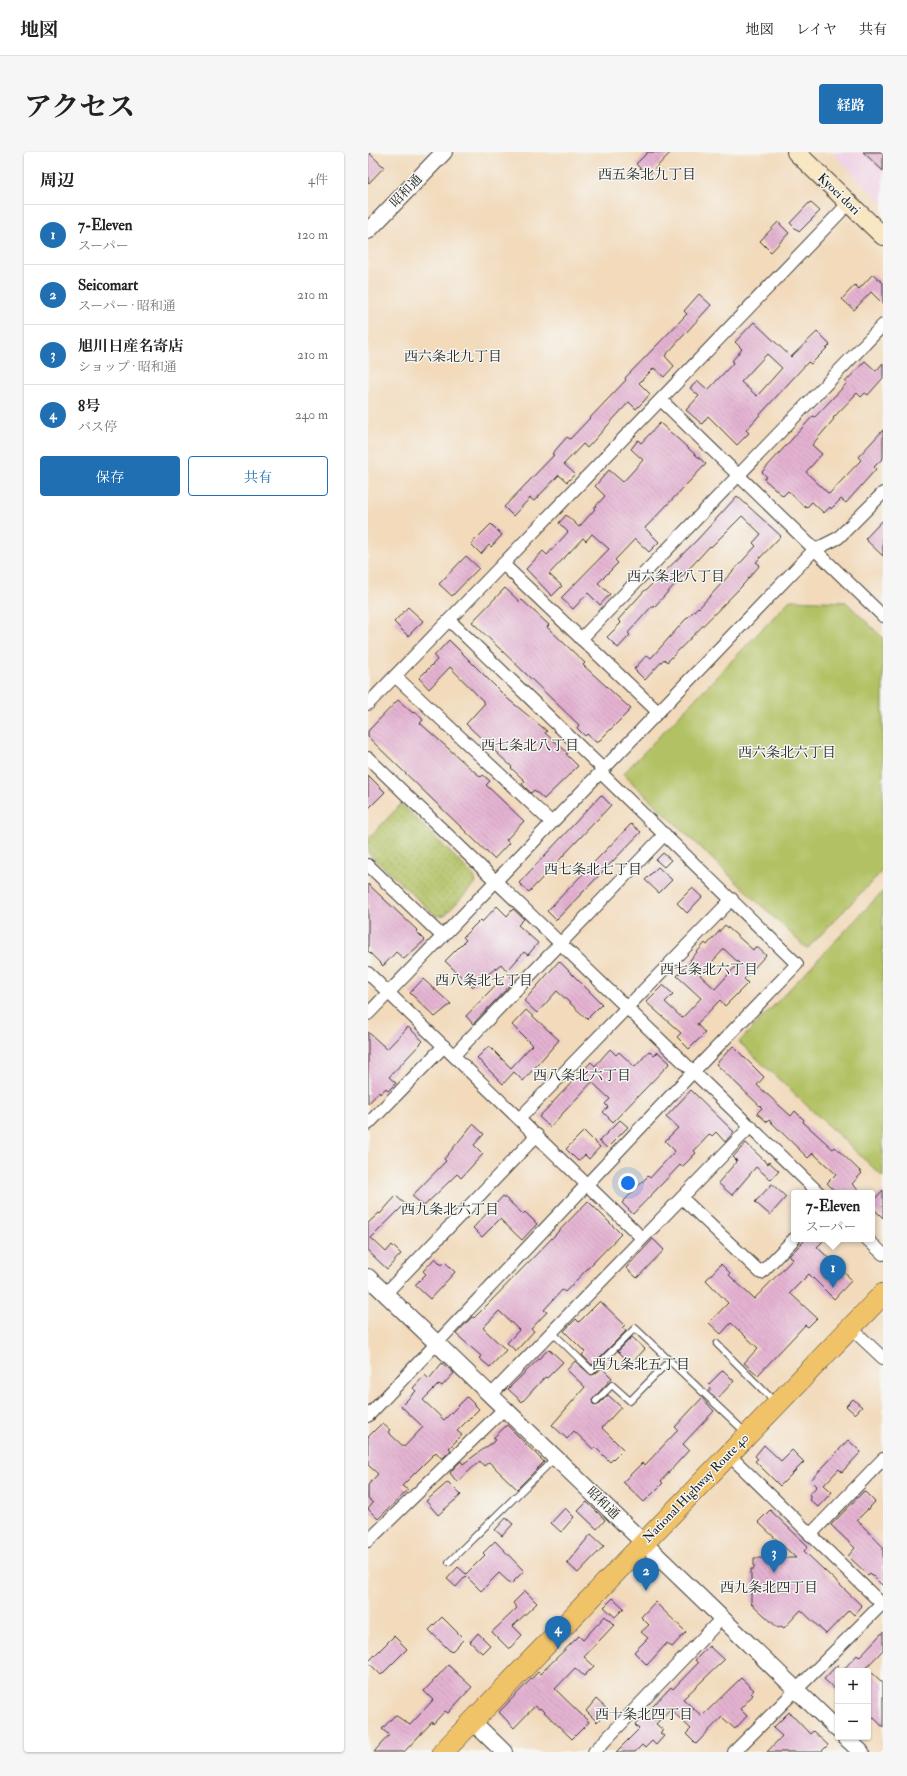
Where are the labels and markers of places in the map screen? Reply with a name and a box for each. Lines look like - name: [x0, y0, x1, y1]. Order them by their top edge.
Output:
- pin: 1: [820, 1255, 846, 1288]
- pin: 3: [761, 1540, 787, 1573]
- pin: 2: [633, 1558, 659, 1591]
- pin: 4: [545, 1616, 571, 1649]

